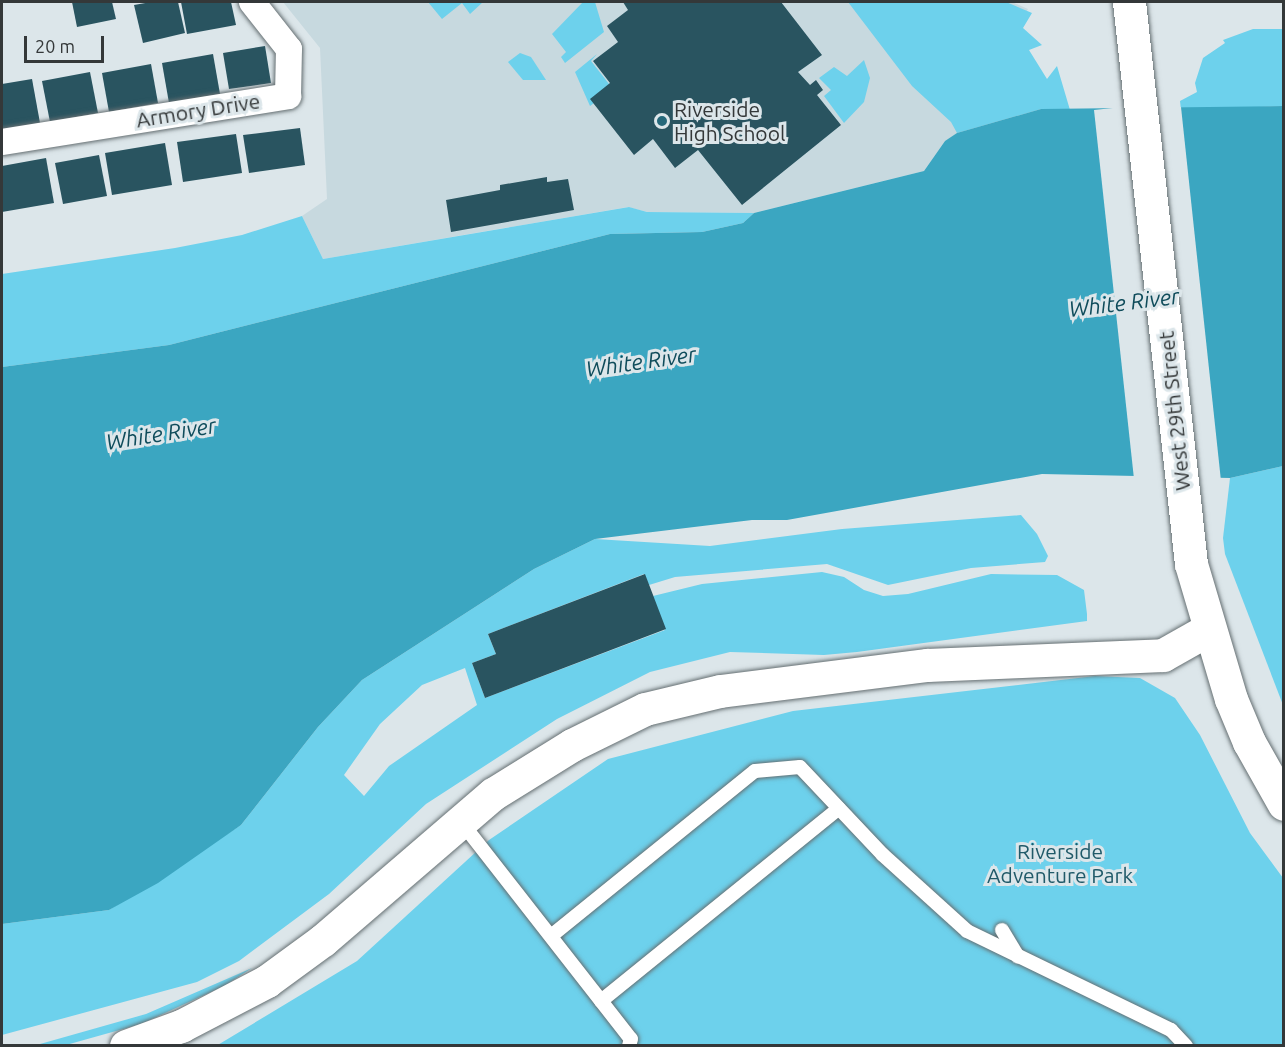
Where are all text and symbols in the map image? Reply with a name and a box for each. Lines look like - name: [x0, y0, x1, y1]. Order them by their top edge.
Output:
- scale bar: [27, 24, 106, 62]
- text: 20 m: [35, 36, 75, 56]
- street label: Armory Drive: [134, 88, 262, 132]
- place label: Riverside High School: [674, 96, 785, 146]
- marker: Riverside High School: [655, 114, 669, 128]
- water label: White River: [1067, 282, 1181, 322]
- street label: West 29th Street: [1153, 330, 1195, 492]
- water label: White River: [584, 340, 698, 382]
- water label: White River: [104, 411, 218, 455]
- park label: Riverside Adventure Park: [987, 838, 1133, 888]

